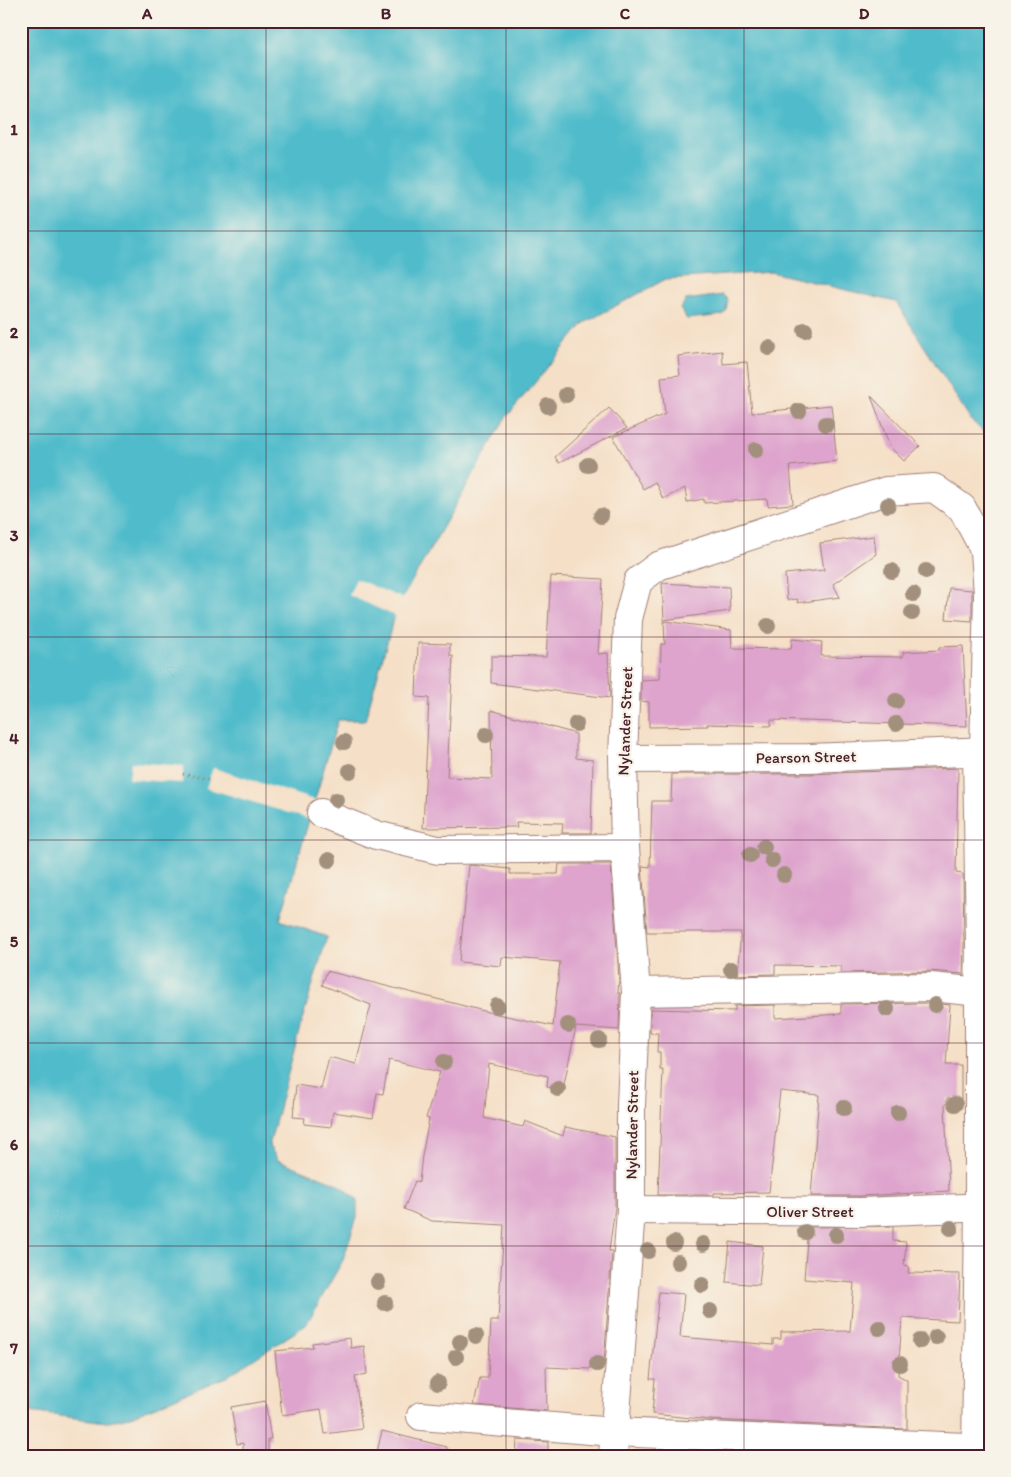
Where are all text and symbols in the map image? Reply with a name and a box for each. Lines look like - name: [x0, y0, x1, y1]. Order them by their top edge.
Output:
- text: A: [141, 4, 153, 23]
- text: B: [381, 4, 392, 23]
- text: C: [620, 4, 631, 23]
- text: D: [859, 4, 870, 23]
- text: 1: [10, 120, 18, 139]
- text: 2: [10, 323, 19, 342]
- text: 3: [10, 526, 19, 545]
- street label: Nylander Street: [614, 666, 636, 776]
- text: 4: [9, 729, 19, 748]
- street label: Pearson Street: [755, 747, 857, 767]
- text: 5: [10, 932, 19, 951]
- street label: Nylander Street: [622, 1070, 642, 1180]
- text: 6: [10, 1135, 19, 1154]
- street label: Oliver Street: [766, 1202, 854, 1221]
- text: 7: [9, 1339, 18, 1358]

